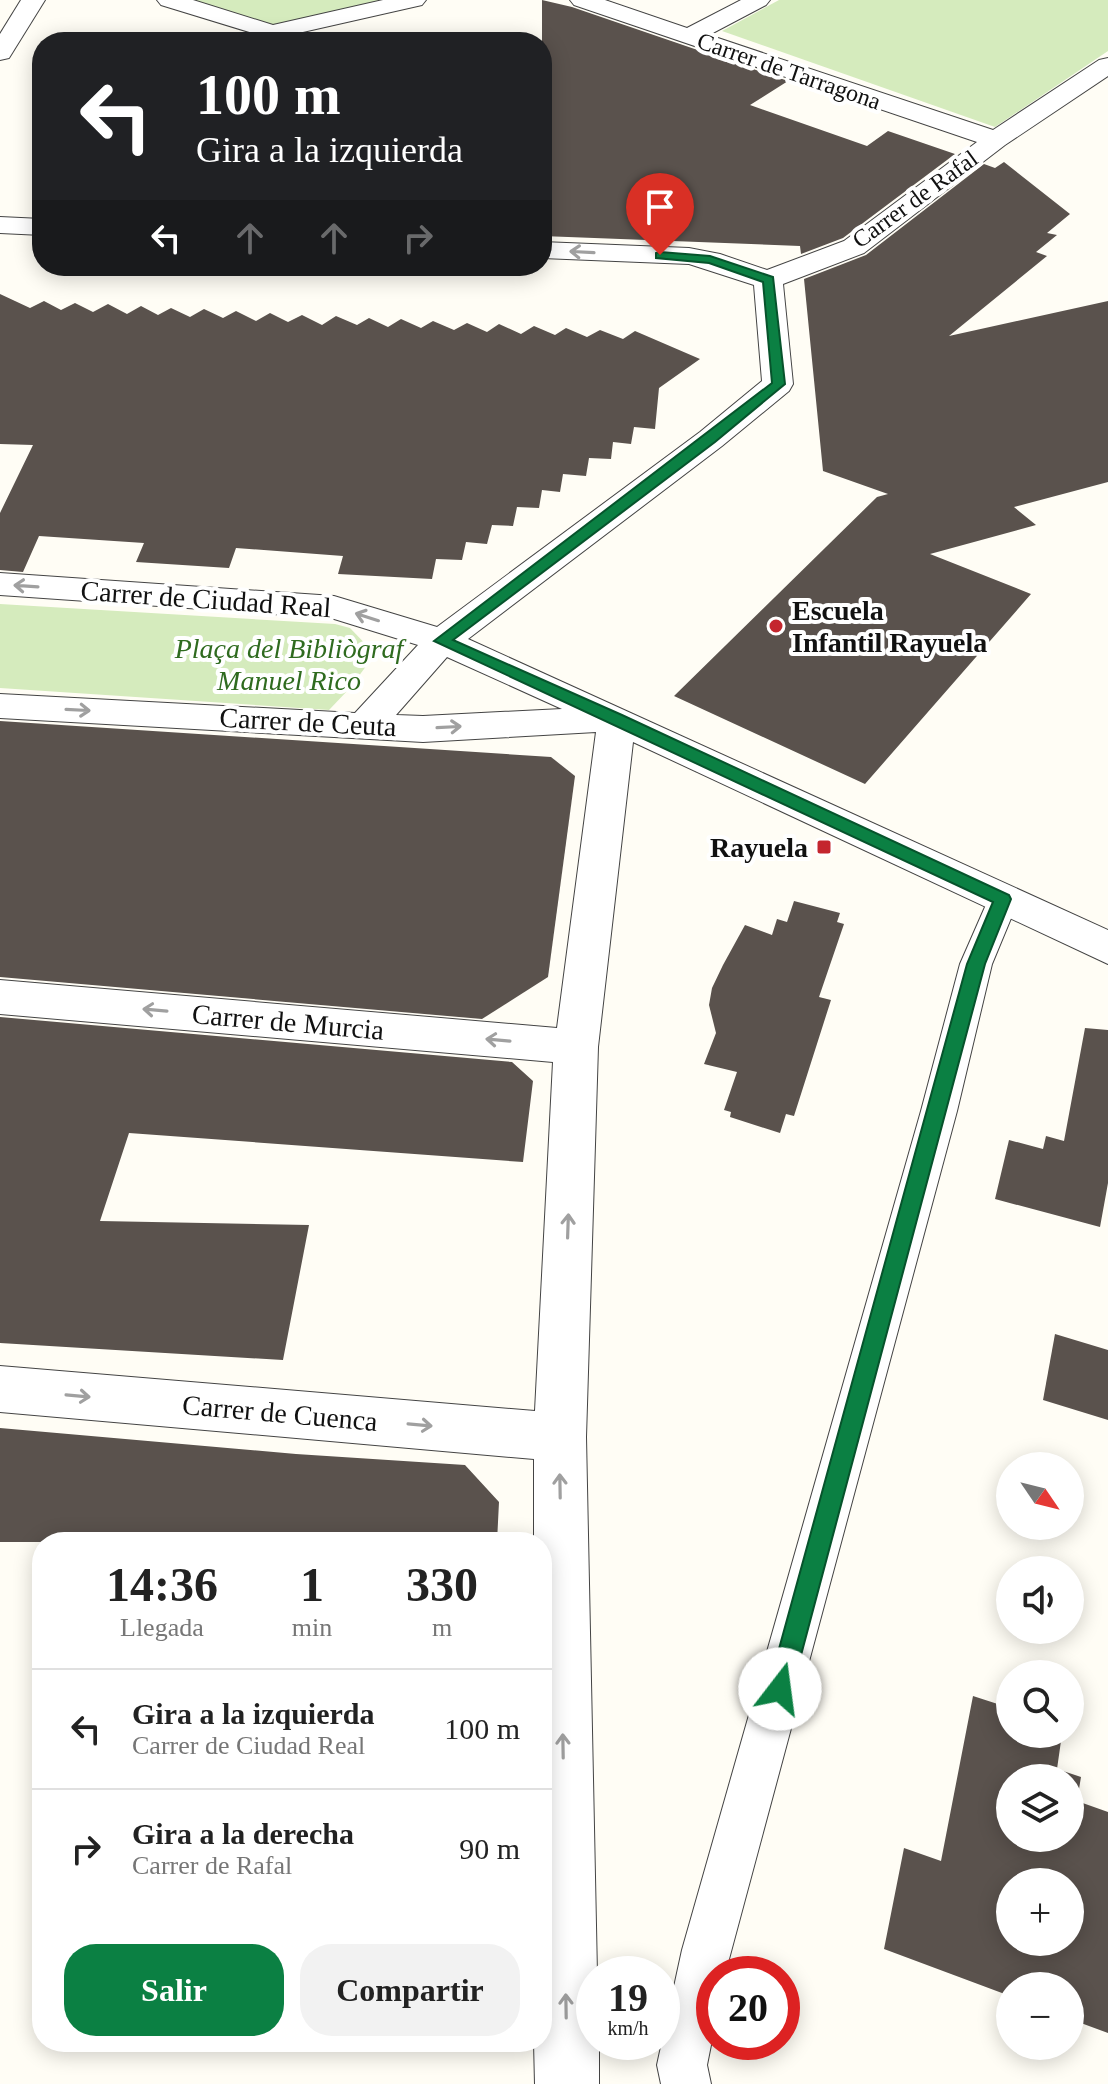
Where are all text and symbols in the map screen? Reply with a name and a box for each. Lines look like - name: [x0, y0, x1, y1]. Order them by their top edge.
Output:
- street label: Carrer de Tarragona: [694, 27, 885, 115]
- icon: left: [64, 64, 168, 168]
- text: 100 m: [196, 64, 341, 126]
- text: Gira a la izquierda: [196, 130, 463, 170]
- street label: Carrer de Rafal: [848, 145, 983, 253]
- pin: [626, 173, 694, 255]
- icon: arrive: [638, 185, 682, 229]
- icon: left: [144, 216, 188, 260]
- icon: ahead: [228, 216, 272, 260]
- icon: ahead: [312, 216, 356, 260]
- icon: right: [396, 216, 440, 260]
- one-way arrow: [569, 244, 596, 259]
- street label: Carrer de Ciudad Real: [80, 575, 333, 623]
- one-way arrow: [13, 578, 40, 593]
- place label: Escuela Infantil Rayuela: [792, 595, 987, 658]
- one-way arrow: [355, 609, 380, 624]
- marker: Escuela Infantil Rayuela: [767, 617, 785, 635]
- park label: Plaça del Bibliògraf Manuel Rico: [174, 633, 407, 696]
- street label: Carrer de Ceuta: [219, 702, 398, 742]
- one-way arrow: [64, 703, 91, 718]
- one-way arrow: [435, 720, 462, 735]
- place label: Rayuela: [710, 832, 808, 863]
- marker: Rayuela: [815, 838, 833, 856]
- street label: Carrer de Murcia: [191, 998, 386, 1046]
- one-way arrow: [142, 1003, 169, 1018]
- one-way arrow: [485, 1032, 512, 1047]
- one-way arrow: [561, 1213, 576, 1240]
- one-way arrow: [64, 1389, 91, 1404]
- street label: Carrer de Cuenca: [181, 1389, 379, 1437]
- one-way arrow: [407, 1418, 433, 1433]
- north arrow: [996, 1452, 1084, 1540]
- map controls: [996, 1452, 1084, 2060]
- one-way arrow: [552, 1473, 568, 1500]
- button: sound: [996, 1556, 1084, 1644]
- text: 14:36: [106, 1558, 218, 1611]
- text: 1: [300, 1558, 324, 1611]
- text: 330: [406, 1558, 478, 1611]
- text: Llegada: [120, 1613, 204, 1642]
- text: min: [292, 1613, 332, 1642]
- text: m: [432, 1613, 452, 1642]
- position arrow: [738, 1647, 822, 1731]
- button: search: [996, 1660, 1084, 1748]
- text: Gira a la izquierda: [132, 1697, 375, 1730]
- icon: left: [64, 1707, 108, 1751]
- text: 100 m: [444, 1712, 520, 1745]
- text: Carrer de Ciudad Real: [132, 1731, 365, 1760]
- one-way arrow: [555, 1733, 571, 1760]
- button: layers: [996, 1764, 1084, 1852]
- text: Gira a la derecha: [132, 1817, 354, 1850]
- icon: right: [64, 1827, 108, 1871]
- text: 90 m: [459, 1832, 520, 1865]
- text: Carrer de Rafal: [132, 1851, 292, 1880]
- button: +: [996, 1868, 1084, 1956]
- button: Salir: [64, 1944, 284, 2036]
- button: Compartir: [300, 1944, 520, 2036]
- speed limit sign: 20: [696, 1956, 800, 2060]
- button: −: [996, 1972, 1084, 2060]
- text: 19: [608, 1975, 648, 2020]
- one-way arrow: [558, 1993, 574, 2020]
- text: km/h: [607, 2017, 649, 2039]

